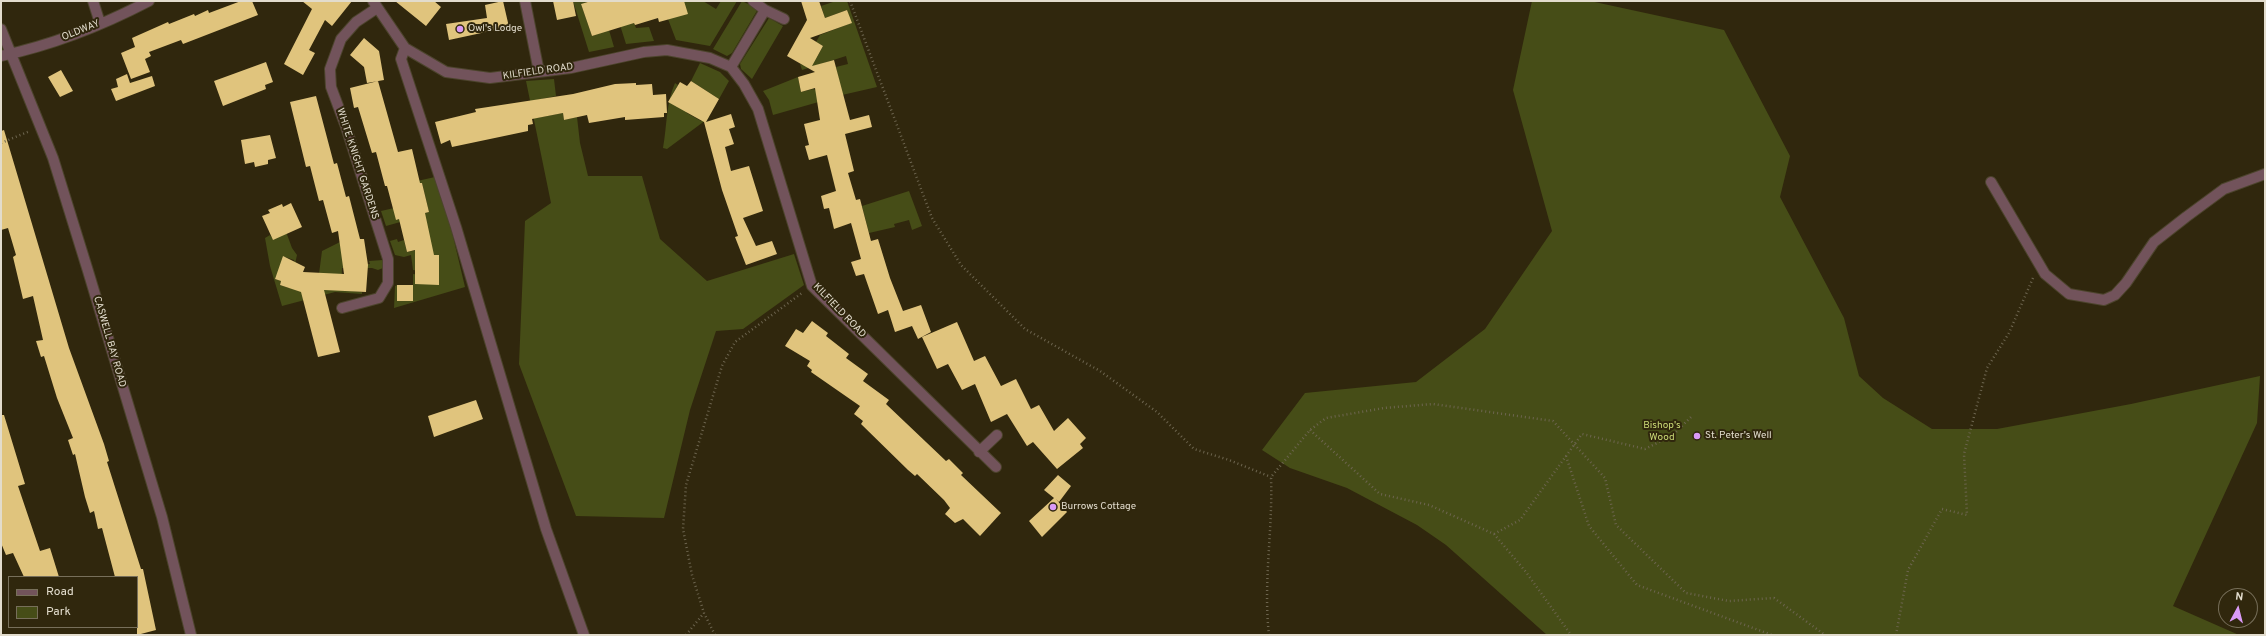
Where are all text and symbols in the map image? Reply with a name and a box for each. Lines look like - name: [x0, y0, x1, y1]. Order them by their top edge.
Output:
- street label: OLDWAY: [60, 18, 102, 44]
- place label: Owl's Lodge: [468, 23, 522, 35]
- marker: Owl's Lodge: [455, 24, 465, 34]
- street label: KILFIELD ROAD: [502, 61, 574, 83]
- street label: WHITE KNIGHT GARDENS: [333, 107, 381, 221]
- street label: KILFIELD ROAD: [810, 281, 868, 341]
- street label: CASWELL BAY ROAD: [90, 295, 128, 389]
- park label: Bishop's Wood: [1643, 420, 1681, 444]
- place label: St. Peter's Well: [1705, 430, 1772, 442]
- marker: St. Peter's Well: [1692, 431, 1702, 441]
- place label: Burrows Cottage: [1061, 501, 1136, 513]
- marker: Burrows Cottage: [1048, 502, 1058, 512]
- legend: [8, 576, 138, 628]
- text: Road: [46, 584, 74, 600]
- north arrow: [2218, 588, 2258, 628]
- text: N: [2235, 590, 2244, 605]
- text: Park: [46, 604, 71, 620]

